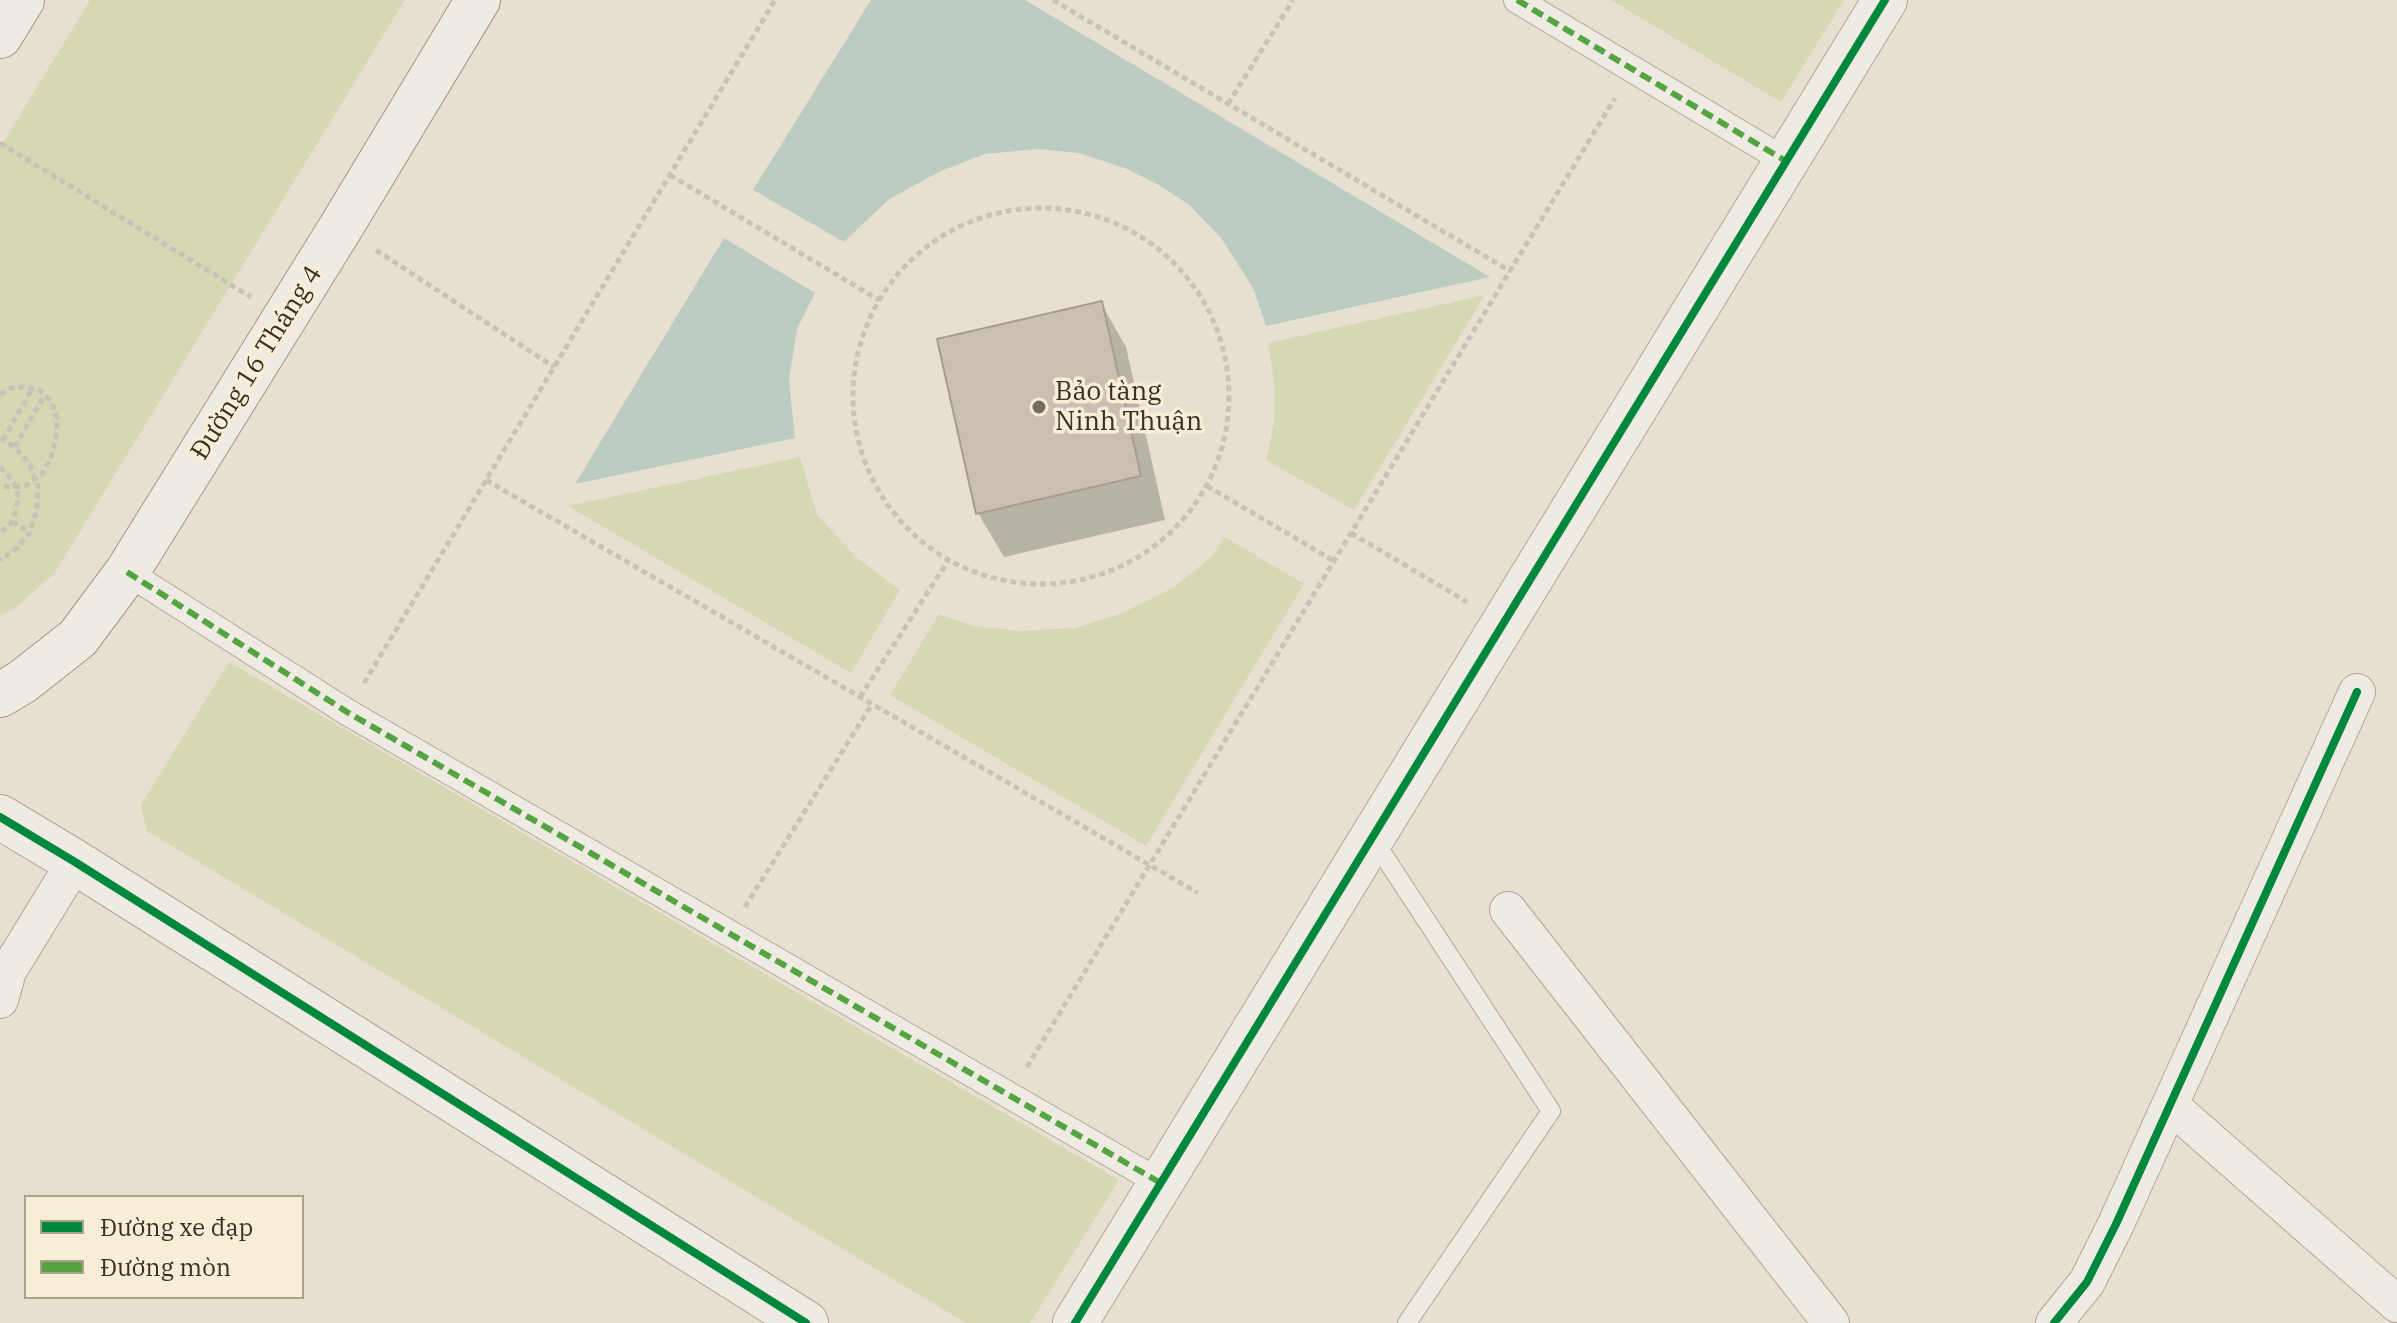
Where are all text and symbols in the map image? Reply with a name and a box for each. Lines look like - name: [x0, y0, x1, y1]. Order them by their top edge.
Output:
- street label: Đường 16 Tháng 4: [185, 260, 329, 466]
- place label: Bảo tàng Ninh Thuận: [1055, 376, 1202, 438]
- marker: Bảo tàng Ninh Thuận: [1030, 398, 1048, 416]
- legend: [24, 1195, 304, 1299]
- text: Đường xe đạp: [100, 1211, 253, 1243]
- text: Đường mòn: [100, 1251, 231, 1283]

